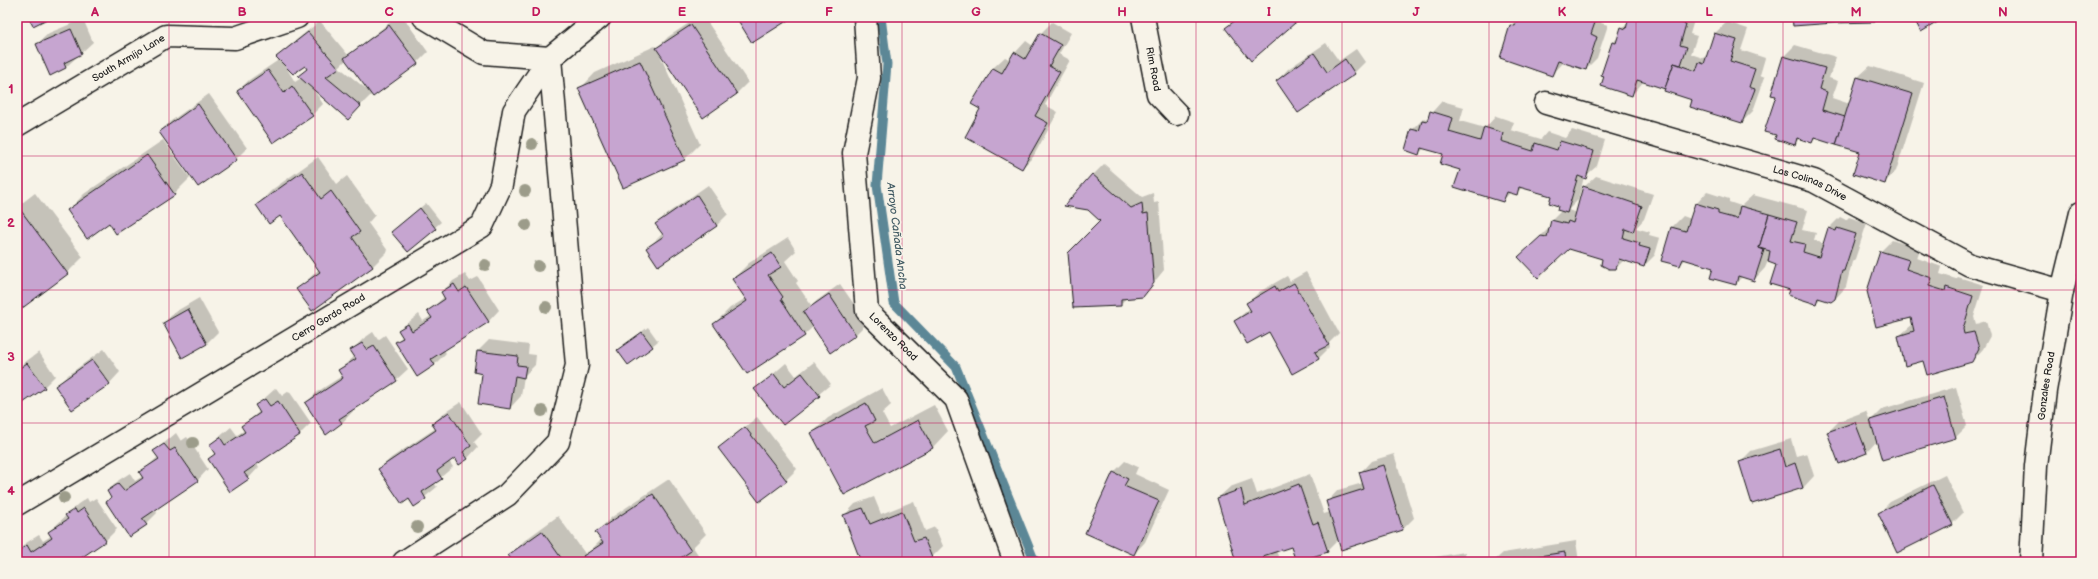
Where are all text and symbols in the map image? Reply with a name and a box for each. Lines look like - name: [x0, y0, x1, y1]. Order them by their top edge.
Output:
- text: A: [90, 4, 99, 20]
- text: B: [237, 4, 247, 20]
- text: C: [384, 4, 394, 20]
- text: D: [531, 4, 541, 20]
- text: E: [678, 4, 687, 20]
- text: F: [825, 4, 833, 20]
- text: G: [971, 4, 981, 20]
- text: H: [1117, 4, 1127, 20]
- text: I: [1267, 4, 1271, 20]
- text: J: [1412, 4, 1420, 20]
- text: K: [1558, 4, 1567, 20]
- text: L: [1705, 4, 1713, 20]
- text: M: [1850, 4, 1862, 20]
- text: N: [1998, 4, 2008, 20]
- street label: South Armijo Lane: [90, 32, 167, 85]
- street label: Rim Road: [1143, 46, 1163, 92]
- text: 1: [8, 81, 14, 97]
- street label: Las Colinas Drive: [1772, 163, 1849, 203]
- water label: Arroyo Cañada Ancha: [884, 181, 910, 290]
- text: 2: [7, 215, 15, 231]
- street label: Cerro Gordo Road: [290, 291, 368, 344]
- street label: Lorenzo Road: [866, 310, 920, 364]
- text: 3: [7, 349, 15, 365]
- street label: Gonzales Road: [2036, 350, 2058, 421]
- text: 4: [7, 483, 15, 499]

